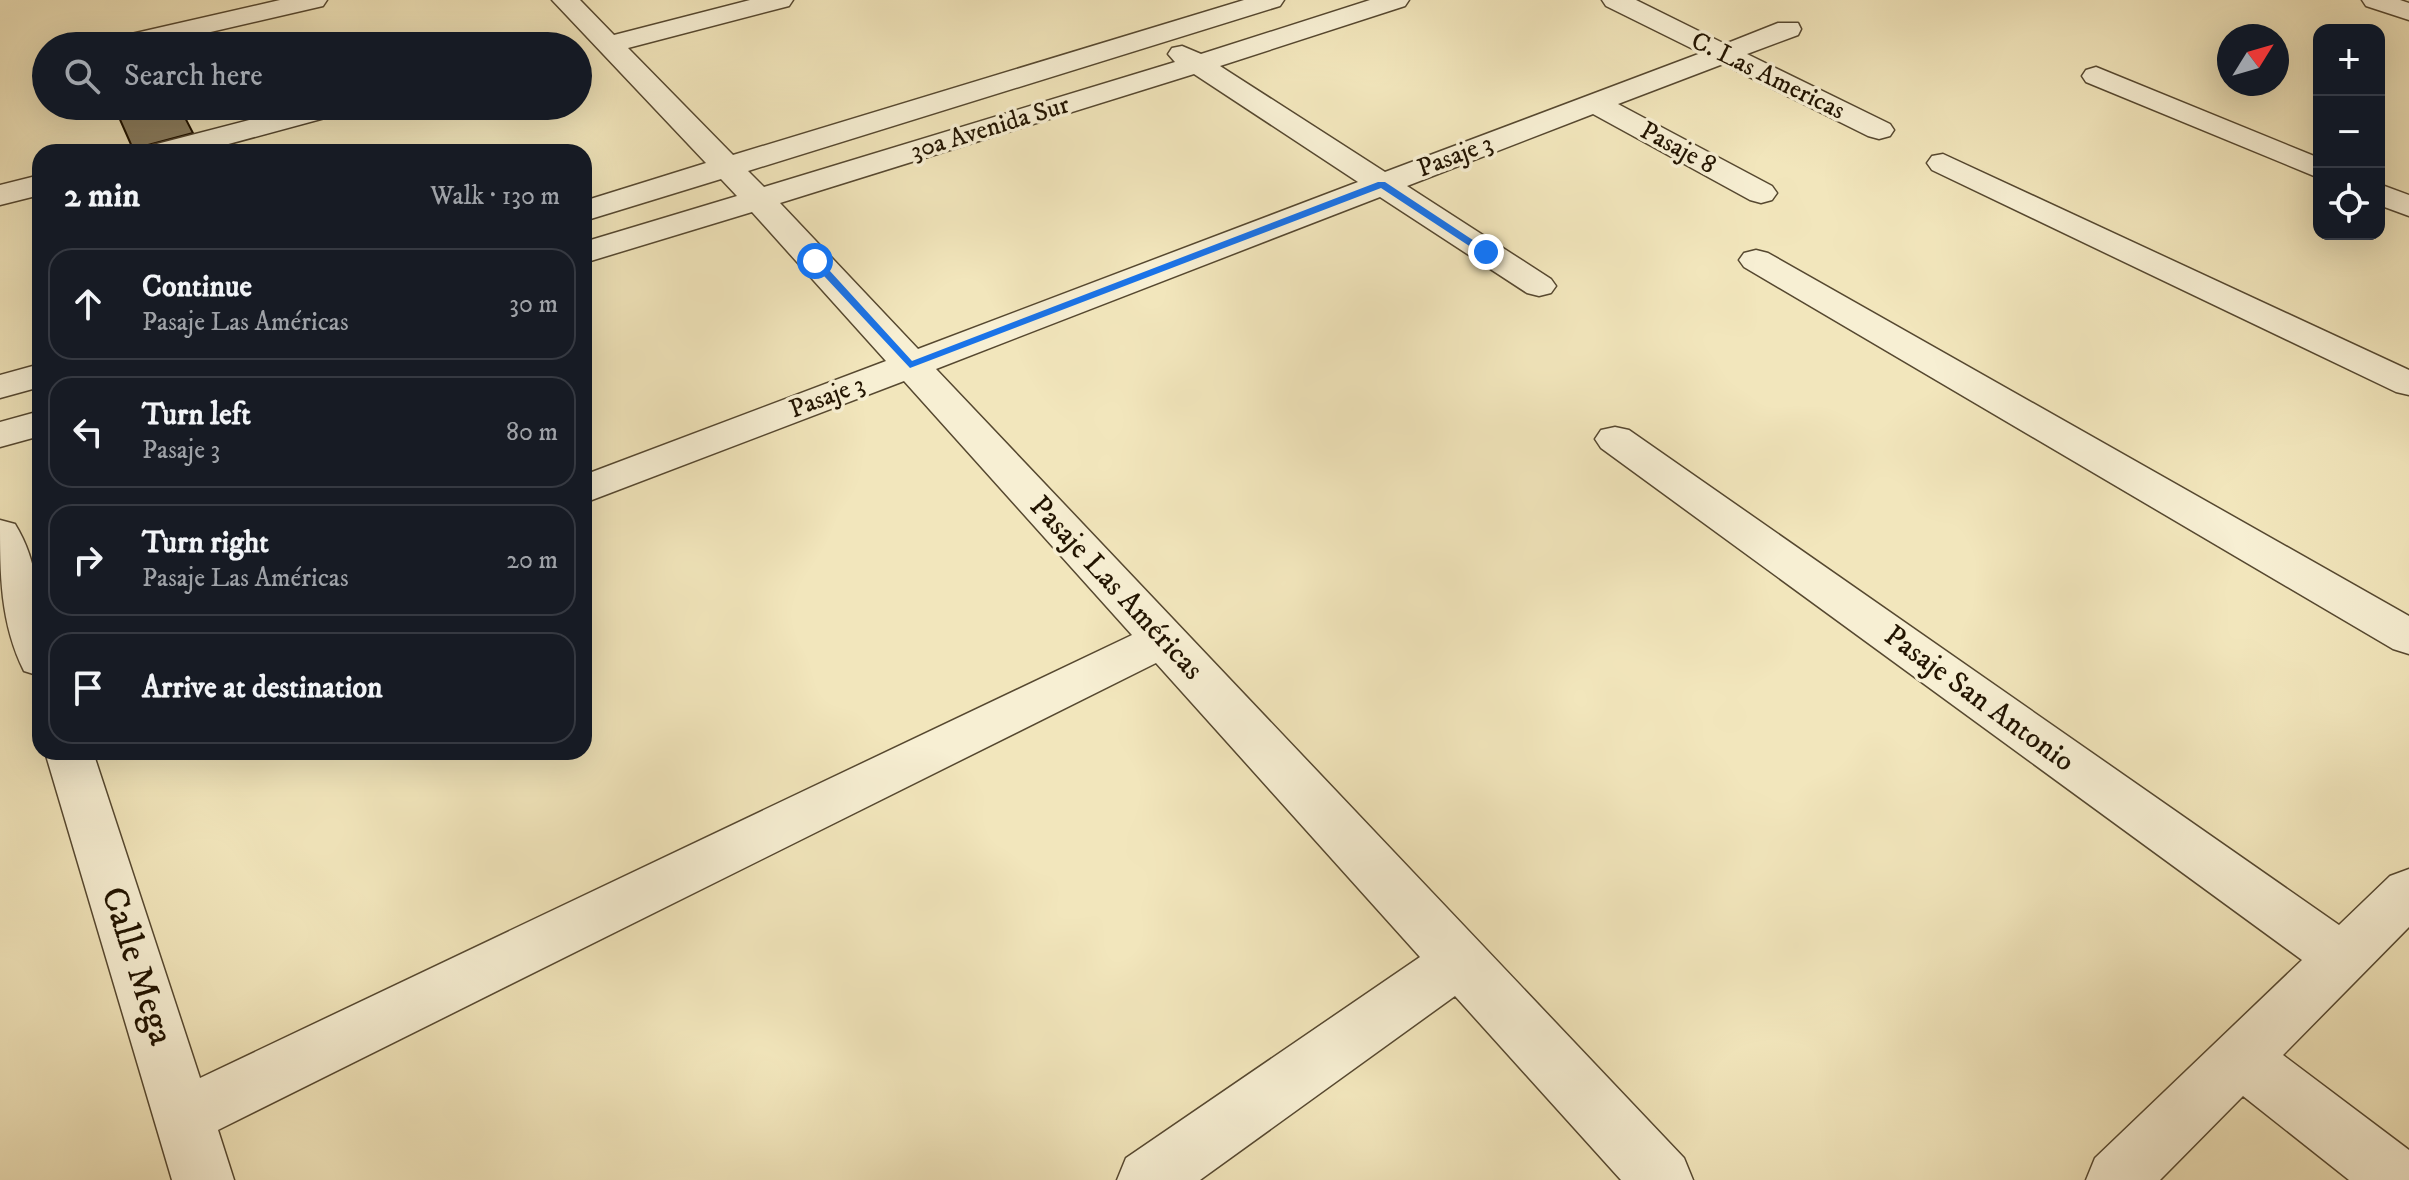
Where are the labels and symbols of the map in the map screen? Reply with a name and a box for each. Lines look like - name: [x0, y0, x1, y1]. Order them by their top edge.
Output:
- north arrow: [2217, 24, 2289, 96]
- street label: C. Las Americas: [1686, 25, 1850, 127]
- street label: 30a Avenida Sur: [907, 88, 1074, 168]
- street label: Pasaje 8: [1634, 114, 1722, 182]
- street label: Pasaje 3: [1413, 127, 1497, 185]
- route end: [1468, 234, 1504, 270]
- route start: [797, 243, 833, 279]
- street label: Pasaje 3: [785, 368, 869, 426]
- street label: Pasaje Las Américas: [1021, 488, 1211, 688]
- street label: Pasaje San Antonio: [1877, 617, 2081, 781]
- street label: Calle Mega: [90, 881, 184, 1051]

